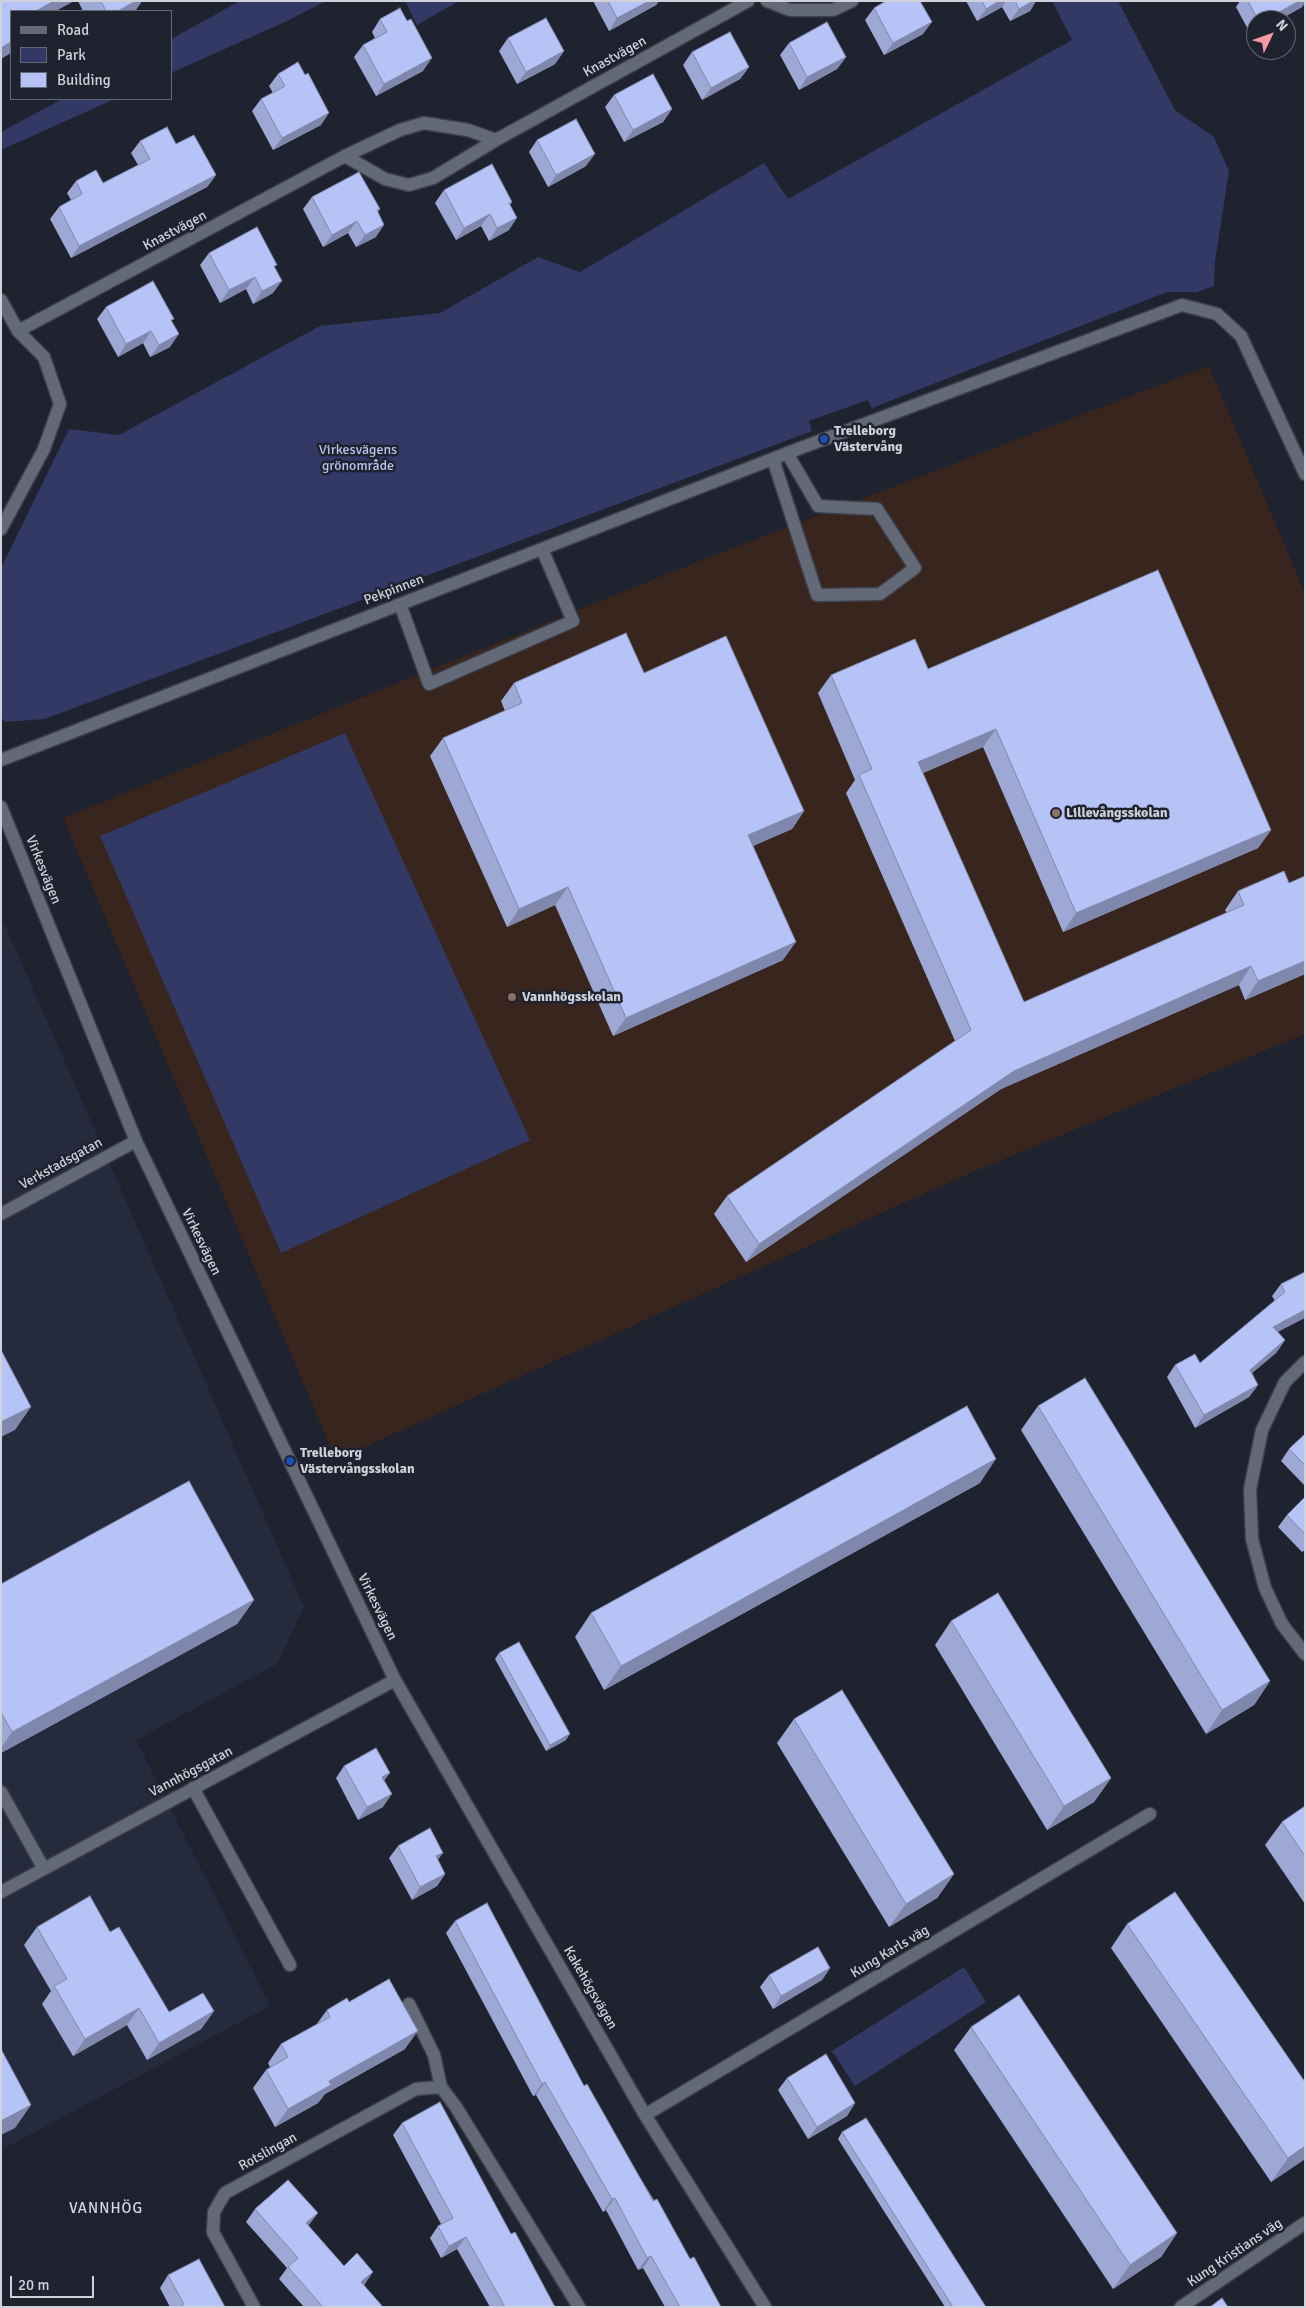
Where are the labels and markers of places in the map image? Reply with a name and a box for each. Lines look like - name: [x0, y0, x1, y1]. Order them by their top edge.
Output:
- place label: Trelleborg Västervång: [834, 423, 903, 456]
- marker: Trelleborg Västervång: [818, 433, 830, 445]
- place label: Lillevångsskolan: [1066, 805, 1168, 821]
- marker: Lillevångsskolan: [1050, 807, 1062, 819]
- place label: Vannhögsskolan: [522, 989, 621, 1005]
- marker: Vannhögsskolan: [506, 991, 518, 1003]
- place label: Trelleborg Västervångsskolan: [300, 1445, 415, 1478]
- marker: Trelleborg Västervångsskolan: [284, 1455, 296, 1467]

